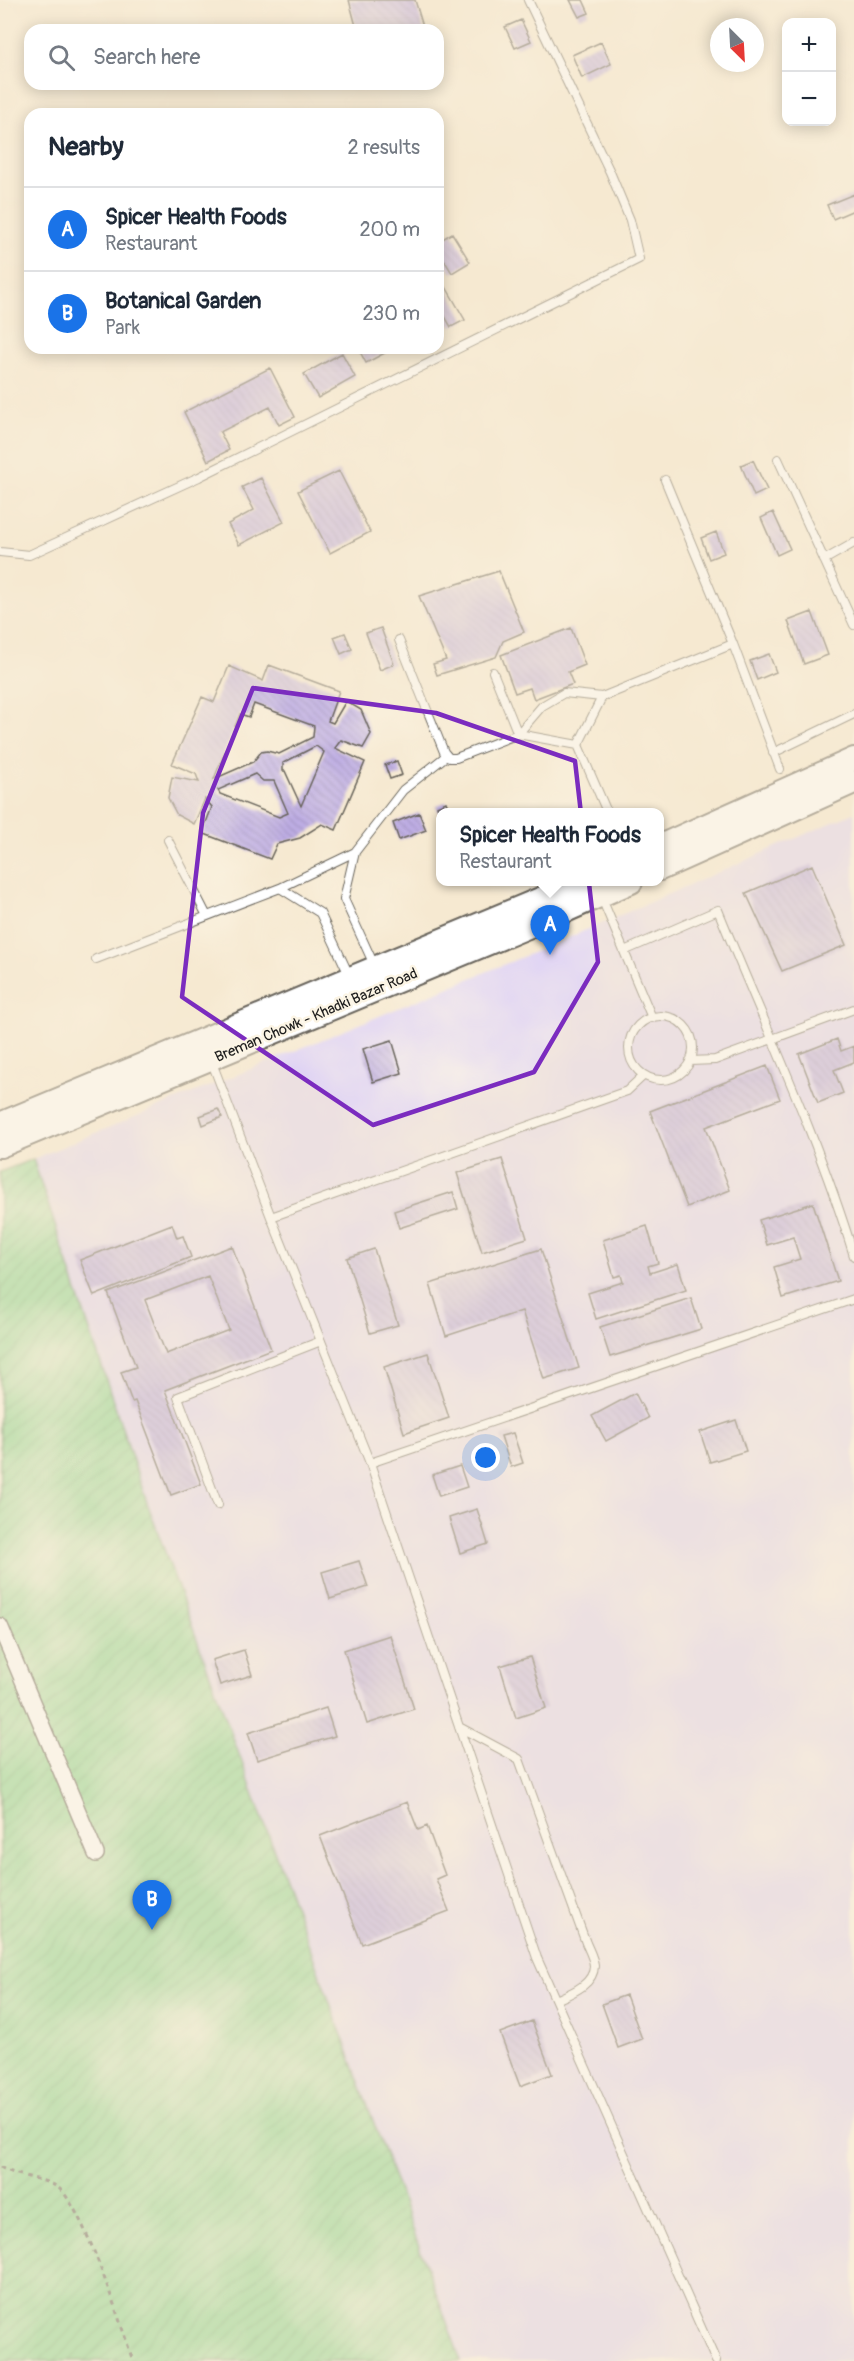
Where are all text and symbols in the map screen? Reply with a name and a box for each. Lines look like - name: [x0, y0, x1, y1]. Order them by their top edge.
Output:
- north arrow: [710, 18, 764, 72]
- map controls: [782, 18, 836, 126]
- button: +: [782, 18, 836, 72]
- search box: [24, 24, 444, 90]
- icon: search: [45, 41, 78, 74]
- text: Search here: [93, 43, 200, 71]
- button: −: [782, 72, 836, 126]
- text: Nearby: [48, 131, 124, 163]
- text: 2 results: [348, 135, 420, 160]
- text: Spicer Health Foods: [105, 203, 287, 231]
- text: A: [61, 217, 74, 242]
- text: 200 m: [359, 217, 420, 242]
- text: Restaurant: [105, 231, 197, 256]
- text: Botanical Garden: [105, 287, 262, 315]
- text: B: [62, 301, 73, 326]
- text: 230 m: [363, 301, 420, 326]
- text: Park: [105, 315, 140, 340]
- popup: [436, 808, 664, 886]
- text: Spicer Health Foods: [459, 821, 641, 849]
- text: Restaurant: [459, 849, 552, 874]
- pin: A: [530, 906, 570, 955]
- street label: Breman Chowk - Khadki Bazar Road: [212, 964, 420, 1067]
- your location: [471, 1443, 500, 1472]
- pin: B: [132, 1880, 172, 1930]

